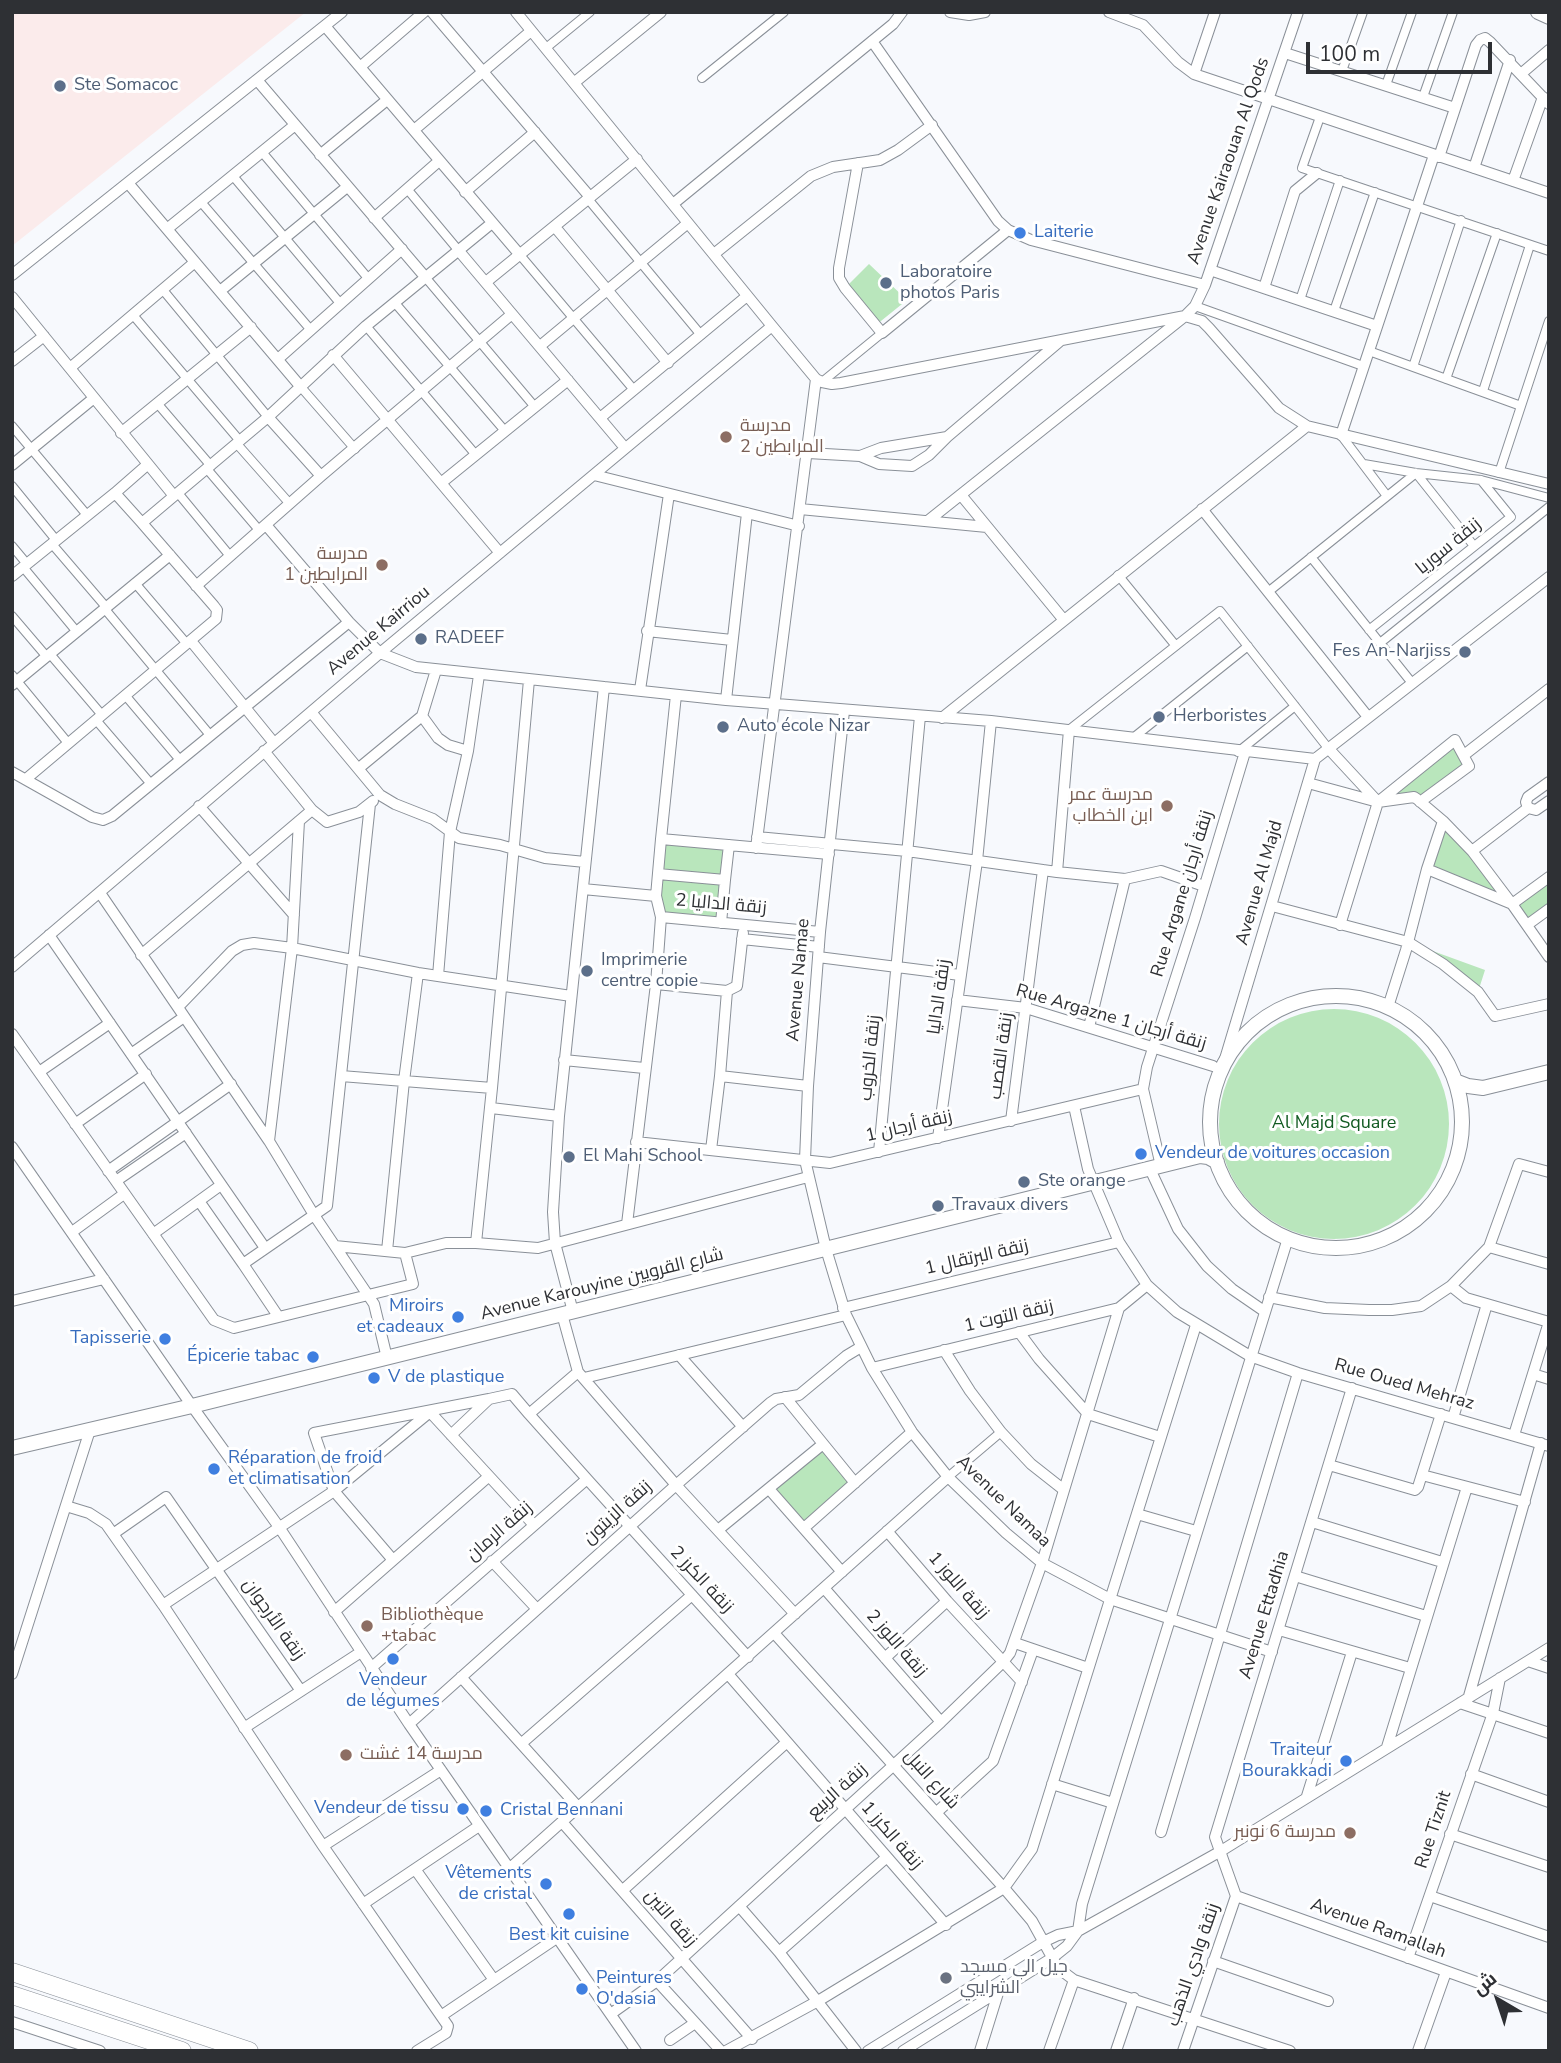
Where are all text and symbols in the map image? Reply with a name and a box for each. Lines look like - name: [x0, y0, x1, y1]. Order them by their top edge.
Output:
- scale bar: [1309, 28, 1494, 72]
- text: 100 m: [1319, 40, 1380, 68]
- street label: Avenue Kairaouan Al Qods: [1183, 55, 1275, 267]
- place label: Ste Somacoc: [74, 75, 178, 97]
- marker: Ste Somacoc: [52, 78, 68, 94]
- place label: Laiterie: [1034, 222, 1093, 244]
- marker: Laiterie: [1012, 225, 1028, 241]
- place label: Laboratoire photos Paris: [900, 262, 1000, 304]
- marker: Laboratoire photos Paris: [878, 275, 894, 291]
- place label: مدرسة المرابطين 2: [740, 416, 824, 458]
- marker: مدرسة المرابطين 2: [718, 429, 734, 445]
- street label: زنقة سوريا: [1412, 514, 1486, 580]
- place label: مدرسة المرابطين 1: [284, 544, 368, 586]
- marker: مدرسة المرابطين 1: [374, 557, 390, 573]
- street label: Avenue Kairriou: [323, 582, 435, 680]
- place label: RADEEF: [435, 628, 504, 650]
- marker: RADEEF: [413, 631, 429, 647]
- place label: Fes An-Narjiss: [1333, 641, 1451, 663]
- marker: Fes An-Narjiss: [1457, 644, 1473, 660]
- place label: Herboristes: [1173, 706, 1267, 728]
- marker: Herboristes: [1151, 709, 1167, 725]
- place label: Auto école Nizar: [737, 716, 870, 738]
- marker: Auto école Nizar: [715, 719, 731, 735]
- place label: مدرسة عمر ابن الخطاب: [1069, 785, 1153, 828]
- marker: مدرسة عمر ابن الخطاب: [1159, 798, 1175, 814]
- street label: Rue Argane زنقة أرجان: [1147, 808, 1219, 980]
- street label: Avenue Al Majd: [1232, 818, 1288, 948]
- street label: زنقة الداليا 2: [675, 890, 767, 920]
- street label: Avenue Namae: [783, 918, 815, 1042]
- place label: Imprimerie centre copie: [601, 950, 698, 992]
- street label: زنقة الداليا: [924, 958, 956, 1036]
- marker: Imprimerie centre copie: [579, 963, 595, 979]
- street label: Rue Argazne 1 زنقة أرجان: [1013, 980, 1209, 1056]
- street label: زنقة القصب: [985, 1011, 1019, 1101]
- street label: زنقة الخروب: [856, 1014, 886, 1102]
- street label: زنقة أرجان 1: [864, 1107, 954, 1147]
- park label: Al Majd Square: [1272, 1113, 1396, 1135]
- place label: Vendeur de voitures occasion: [1155, 1143, 1390, 1165]
- place label: El Mahi School: [583, 1146, 702, 1168]
- marker: Vendeur de voitures occasion: [1133, 1146, 1149, 1162]
- marker: El Mahi School: [561, 1149, 577, 1165]
- place label: Ste orange: [1038, 1171, 1126, 1193]
- marker: Ste orange: [1016, 1174, 1032, 1190]
- place label: Travaux divers: [952, 1195, 1068, 1217]
- marker: Travaux divers: [930, 1198, 946, 1214]
- street label: زنقة البرتقال 1: [923, 1236, 1031, 1280]
- street label: Avenue Karouyine شارع القرويين: [478, 1244, 726, 1326]
- place label: Miroirs et cadeaux: [357, 1296, 444, 1338]
- street label: زنقة التوت 1: [962, 1296, 1056, 1338]
- marker: Miroirs et cadeaux: [450, 1309, 466, 1325]
- place label: Tapisserie: [70, 1328, 151, 1350]
- marker: Tapisserie: [157, 1331, 173, 1347]
- place label: Épicerie tabac: [187, 1346, 299, 1368]
- marker: Épicerie tabac: [305, 1349, 321, 1365]
- street label: Rue Oued Mehraz: [1332, 1355, 1476, 1415]
- place label: V de plastique: [388, 1367, 504, 1389]
- marker: V de plastique: [366, 1370, 382, 1386]
- place label: Réparation de froid et climatisation: [228, 1448, 382, 1490]
- street label: Avenue Namaa: [951, 1451, 1055, 1553]
- marker: Réparation de froid et climatisation: [206, 1461, 222, 1477]
- street label: زنقة الزيتون: [579, 1476, 657, 1550]
- street label: زنقة الرمان: [463, 1498, 537, 1566]
- street label: زنقة الكرز 2: [665, 1542, 737, 1618]
- street label: زنقة اللوز 1: [923, 1548, 993, 1624]
- street label: Avenue Ettadhia: [1235, 1548, 1295, 1682]
- street label: زنقة الأرجوان: [237, 1575, 309, 1665]
- place label: Bibliothèque +tabac: [381, 1605, 484, 1648]
- street label: زنقة اللوز 2: [861, 1606, 931, 1682]
- marker: Bibliothèque +tabac: [359, 1618, 375, 1634]
- marker: Vendeur de légumes: [385, 1651, 401, 1667]
- place label: Vendeur de légumes: [346, 1670, 440, 1712]
- place label: Traiteur Bourakkadi: [1242, 1740, 1332, 1782]
- place label: مدرسة 14 غشت: [360, 1744, 483, 1766]
- street label: شارع النبل: [899, 1746, 963, 1814]
- marker: مدرسة 14 غشت: [338, 1747, 354, 1763]
- marker: Traiteur Bourakkadi: [1338, 1753, 1354, 1769]
- street label: زنقة الربيع: [804, 1760, 872, 1824]
- street label: Rue Tiznit: [1411, 1788, 1457, 1872]
- street label: زنقة الكرز 1: [856, 1797, 926, 1875]
- place label: Vendeur de tissu: [314, 1798, 449, 1820]
- place label: Cristal Bennani: [500, 1800, 623, 1822]
- marker: Vendeur de tissu: [455, 1801, 471, 1817]
- marker: Cristal Bennani: [478, 1803, 494, 1819]
- place label: مدرسة 6 نونبر: [1234, 1822, 1336, 1844]
- marker: مدرسة 6 نونبر: [1342, 1825, 1358, 1841]
- place label: Vêtements de cristal: [445, 1863, 532, 1906]
- marker: Vêtements de cristal: [538, 1876, 554, 1892]
- street label: زنقة التين: [639, 1886, 701, 1952]
- street label: Avenue Ramallah: [1307, 1894, 1449, 1964]
- street label: زنقة وادي الذهب: [1163, 1901, 1225, 2029]
- marker: Best kit cuisine: [561, 1906, 577, 1922]
- place label: Best kit cuisine: [509, 1925, 629, 1947]
- place label: جيل الي مسجد الشرايبي: [960, 1957, 1068, 2000]
- north arrow: [1463, 1965, 1533, 2035]
- text: ش: [1467, 1966, 1502, 2001]
- place label: Peintures O'dasia: [596, 1968, 672, 2010]
- marker: جيل الي مسجد الشرايبي: [938, 1970, 954, 1986]
- marker: Peintures O'dasia: [574, 1981, 590, 1997]

